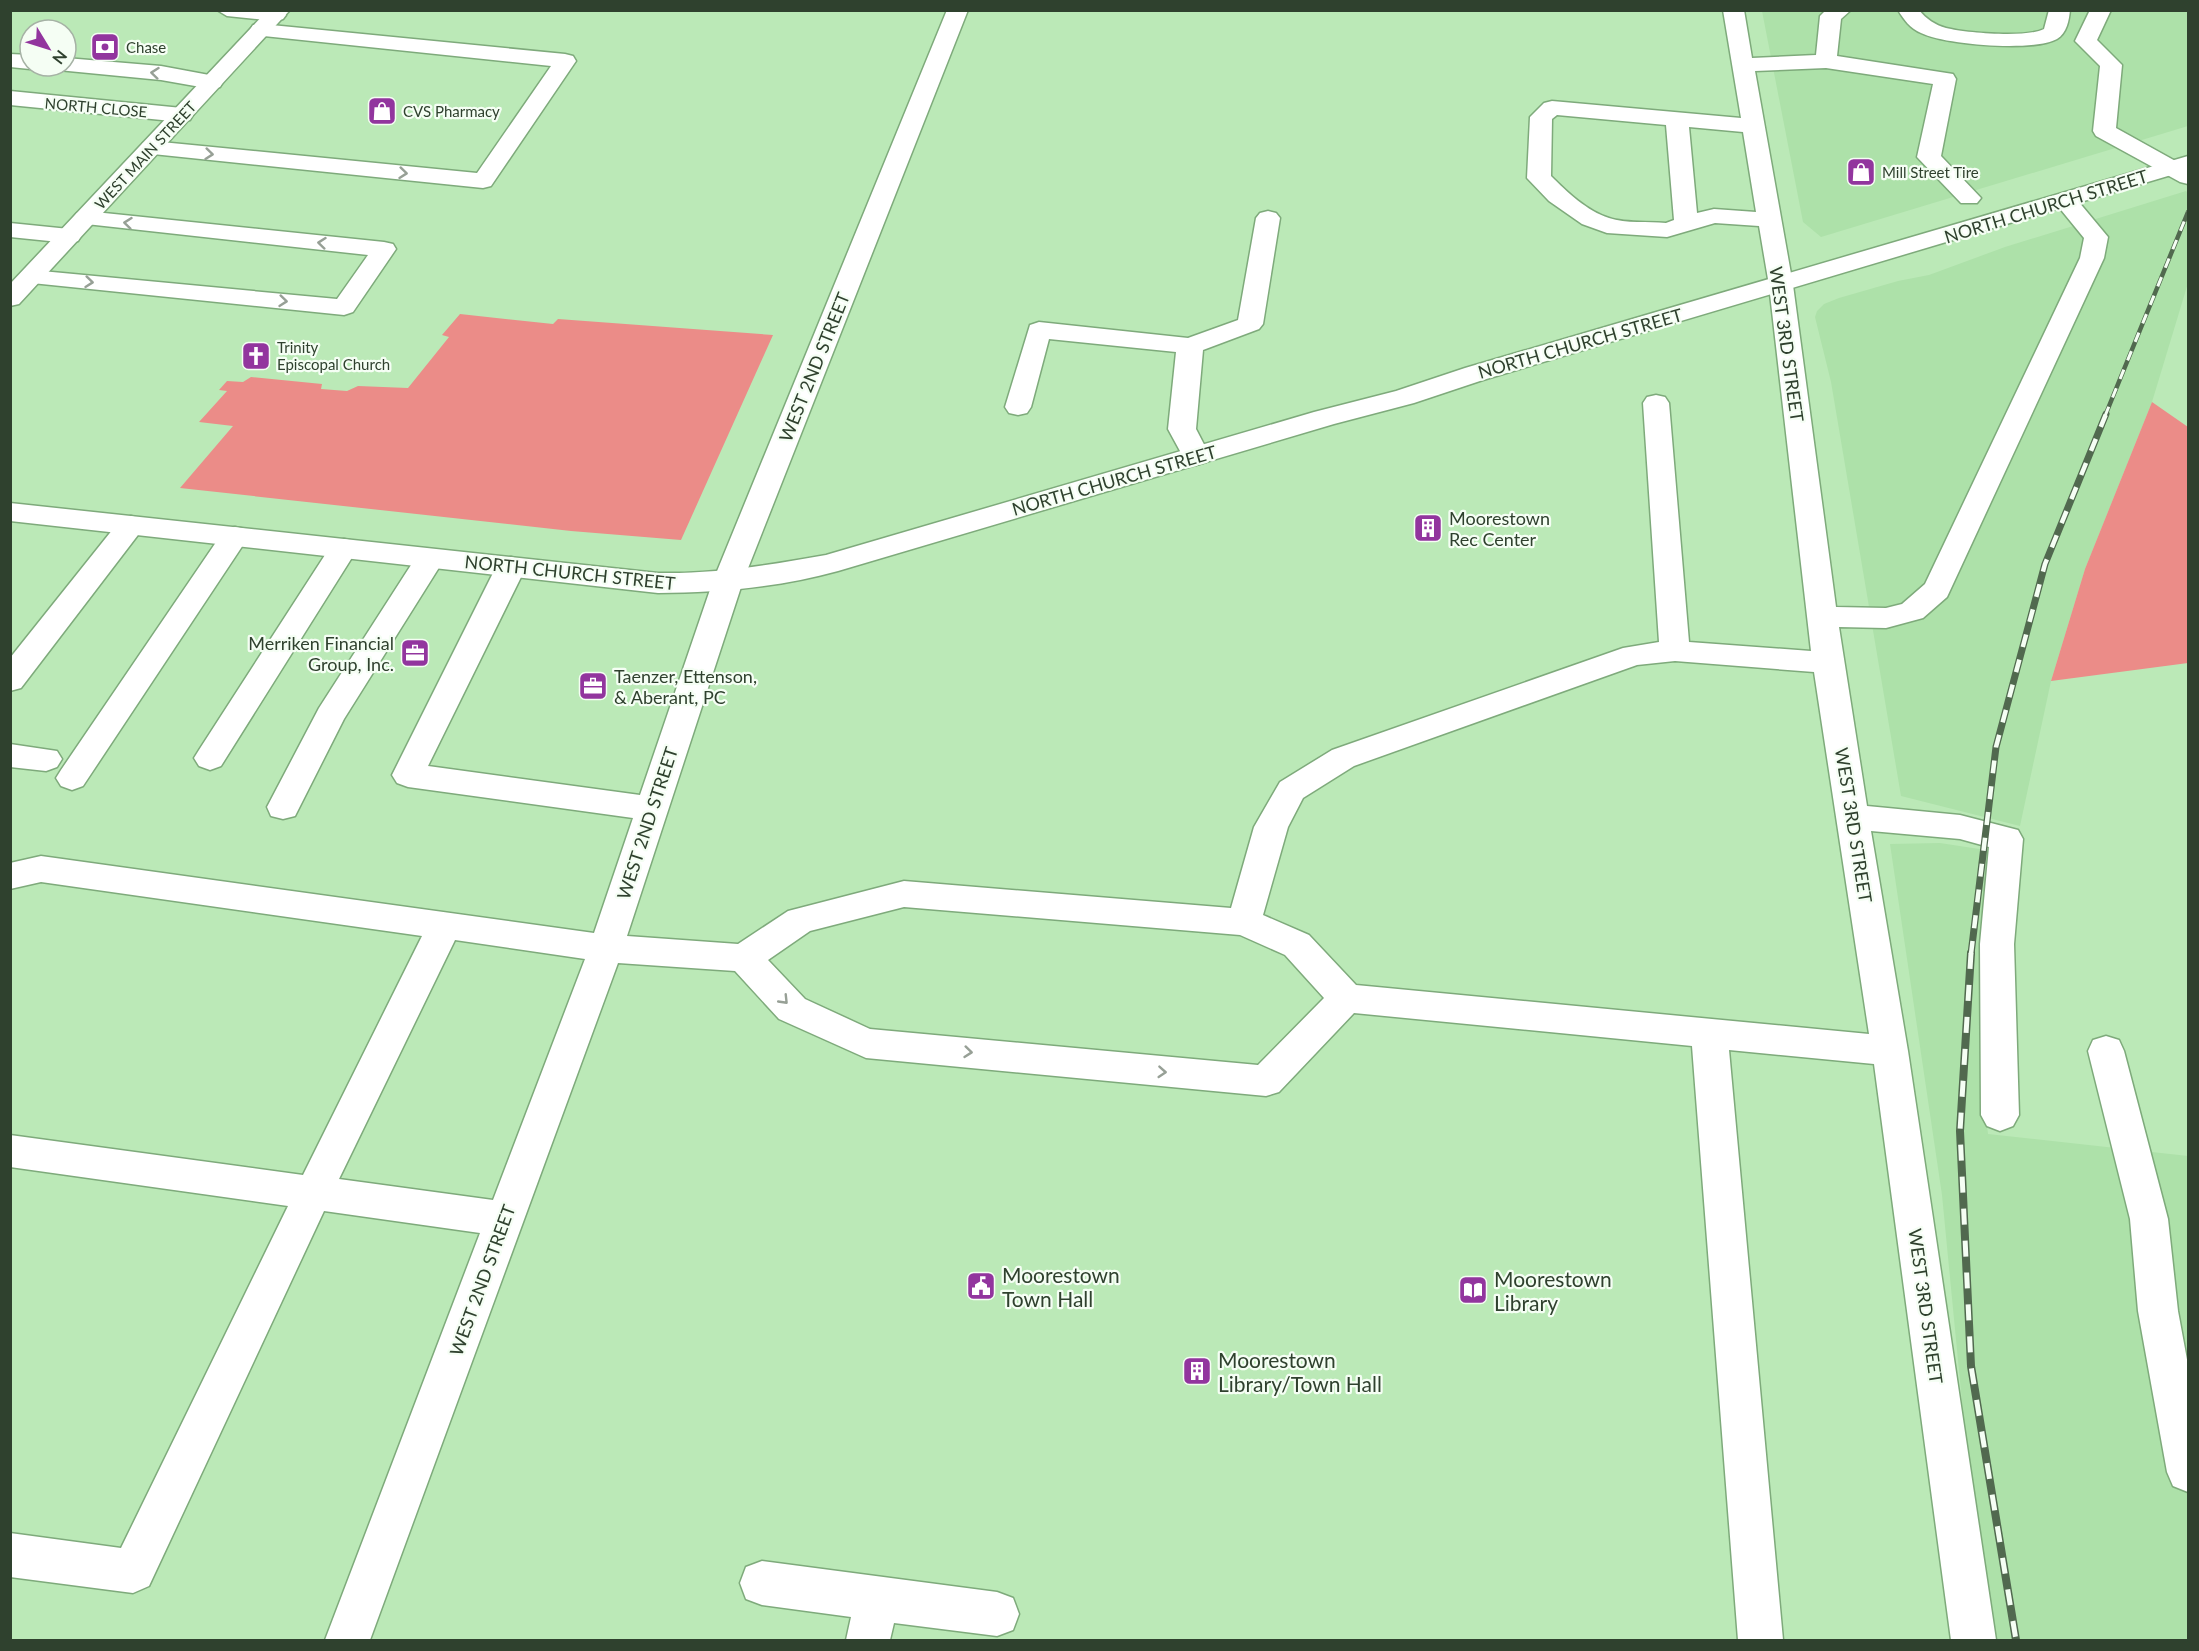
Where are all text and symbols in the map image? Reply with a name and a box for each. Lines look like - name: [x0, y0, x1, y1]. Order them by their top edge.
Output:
- north arrow: [18, 18, 78, 78]
- bank icon: Chase: [89, 31, 121, 63]
- place label: Chase: [126, 38, 166, 56]
- text: N: [49, 47, 71, 68]
- one-way arrow: [150, 67, 159, 80]
- street label: NORTH CLOSE: [44, 94, 148, 120]
- shop icon: CVS Pharmacy: [366, 95, 398, 127]
- street label: WEST MAIN STREET: [90, 97, 200, 213]
- place label: CVS Pharmacy: [403, 102, 500, 120]
- one-way arrow: [205, 147, 214, 160]
- shop icon: Mill Street Tire: [1845, 156, 1877, 188]
- place label: Mill Street Tire: [1882, 163, 1979, 181]
- street label: NORTH CHURCH STREET: [1942, 164, 2151, 247]
- one-way arrow: [399, 166, 408, 179]
- one-way arrow: [123, 217, 132, 229]
- one-way arrow: [317, 237, 326, 249]
- street label: WEST 3RD STREET: [1765, 265, 1809, 423]
- one-way arrow: [85, 275, 94, 288]
- street label: WEST 2ND STREET: [774, 289, 854, 445]
- one-way arrow: [279, 294, 288, 307]
- street label: NORTH CHURCH STREET: [1475, 303, 1685, 383]
- place label: Trinity Episcopal Church: [277, 338, 390, 373]
- church icon: Trinity Episcopal Church: [240, 340, 272, 372]
- street label: NORTH CHURCH STREET: [1009, 440, 1219, 520]
- place label: Moorestown Rec Center: [1449, 507, 1550, 550]
- building icon: Moorestown Rec Center: [1412, 512, 1444, 544]
- street label: NORTH CHURCH STREET: [464, 550, 677, 594]
- place label: Merriken Financial Group, Inc.: [248, 632, 394, 675]
- office icon: Merriken Financial Group, Inc.: [399, 637, 431, 669]
- place label: Taenzer, Ettenson, & Aberant, PC: [614, 665, 757, 708]
- office icon: Taenzer, Ettenson, & Aberant, PC: [577, 670, 609, 702]
- street label: WEST 2ND STREET: [612, 744, 682, 902]
- street label: WEST 3RD STREET: [1831, 746, 1877, 904]
- one-way arrow: [777, 994, 788, 1004]
- one-way arrow: [963, 1046, 972, 1058]
- one-way arrow: [1157, 1065, 1166, 1078]
- street label: WEST 2ND STREET: [444, 1201, 520, 1359]
- street label: WEST 3RD STREET: [1904, 1227, 1948, 1385]
- place label: Moorestown Town Hall: [1002, 1262, 1120, 1311]
- place label: Moorestown Library: [1494, 1266, 1612, 1315]
- public building icon: Moorestown Town Hall: [965, 1270, 997, 1302]
- library icon: Moorestown Library: [1457, 1274, 1489, 1306]
- place label: Moorestown Library/Town Hall: [1218, 1347, 1382, 1396]
- building icon: Moorestown Library/Town Hall: [1181, 1355, 1213, 1387]

